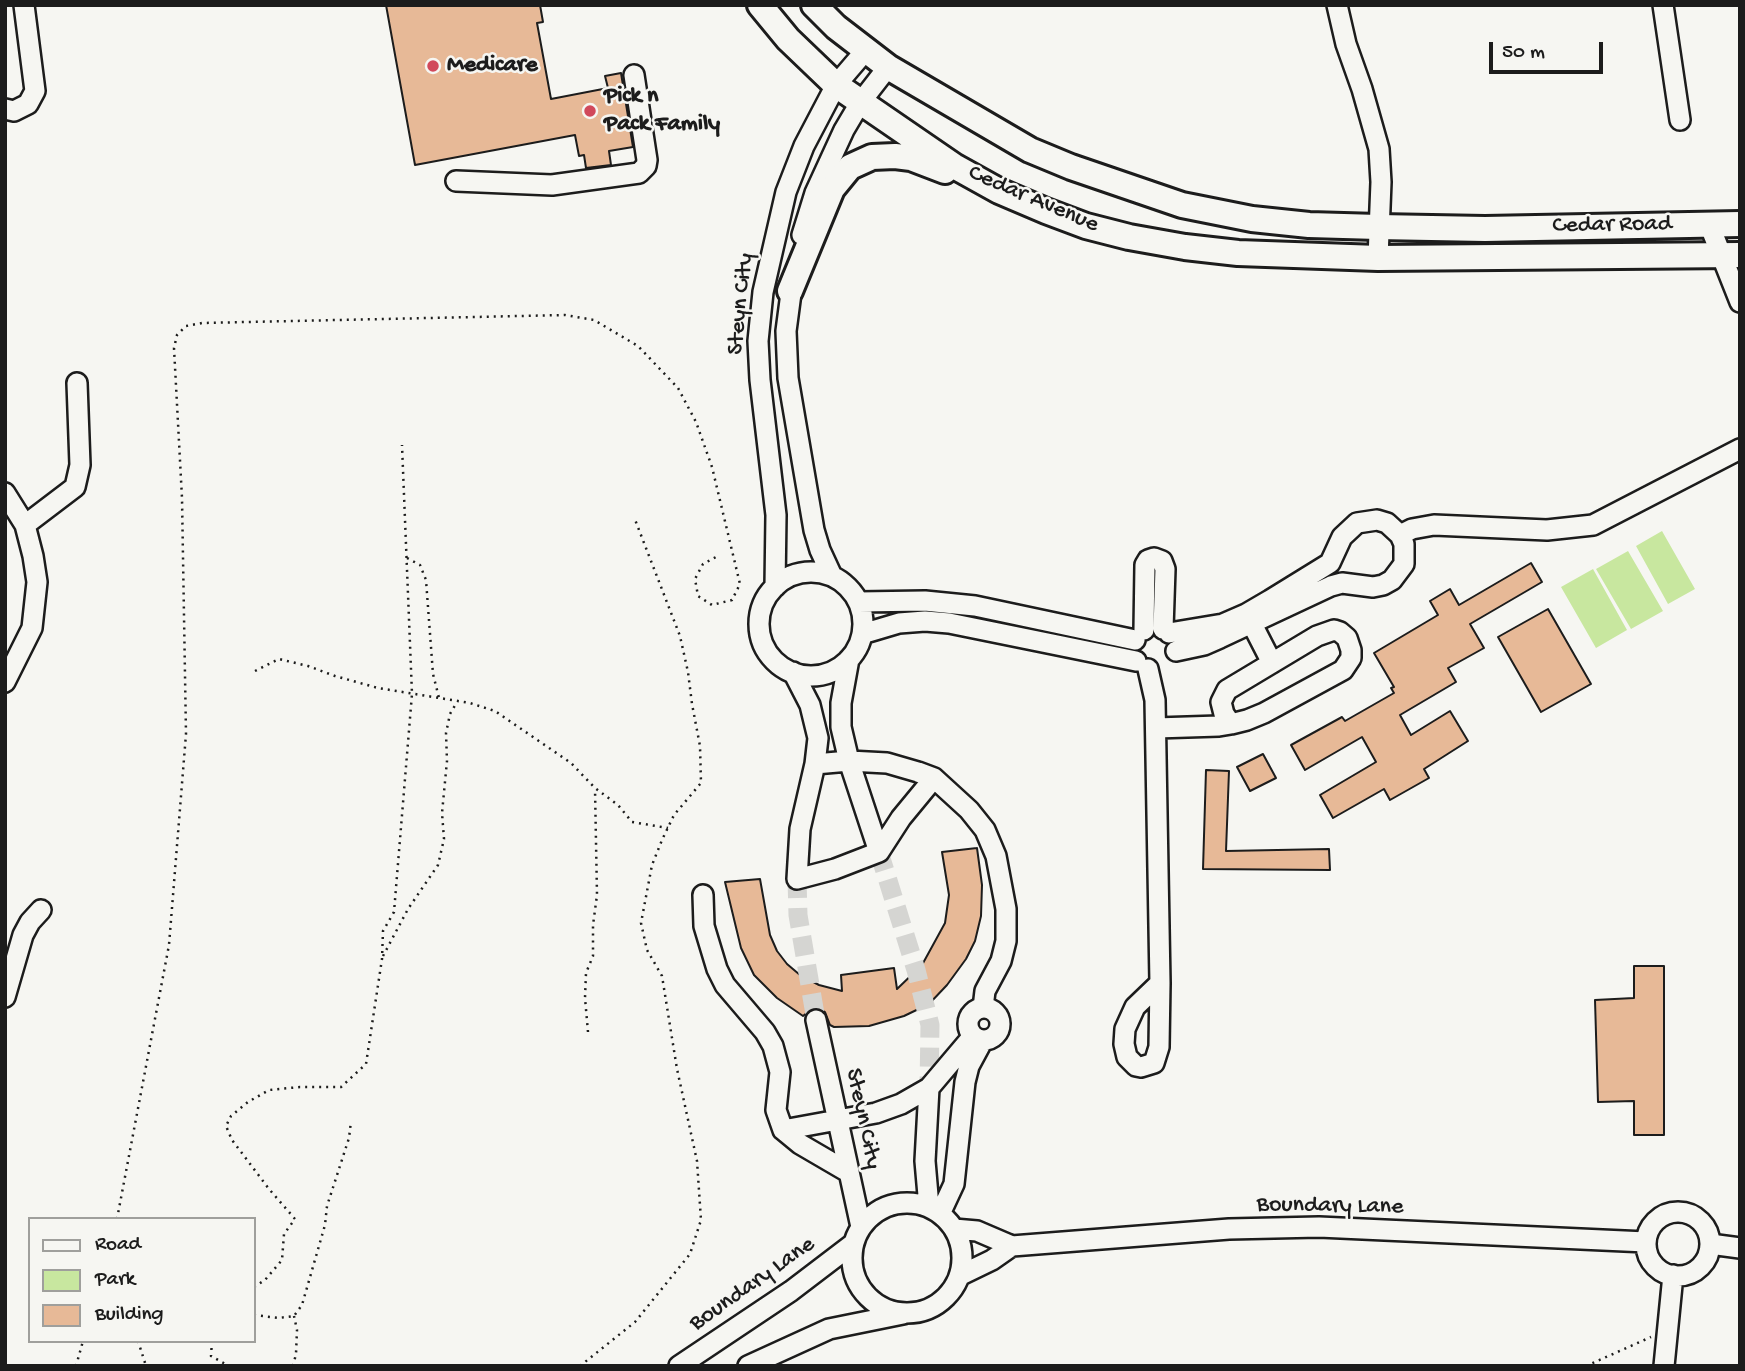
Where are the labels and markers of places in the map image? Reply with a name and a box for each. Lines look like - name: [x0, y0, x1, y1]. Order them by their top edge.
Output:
- place label: Medicare: [447, 52, 538, 80]
- marker: Medicare: [425, 58, 441, 74]
- place label: Pick n Pack Family: [604, 83, 720, 139]
- marker: Pick n Pack Family: [582, 103, 598, 119]

